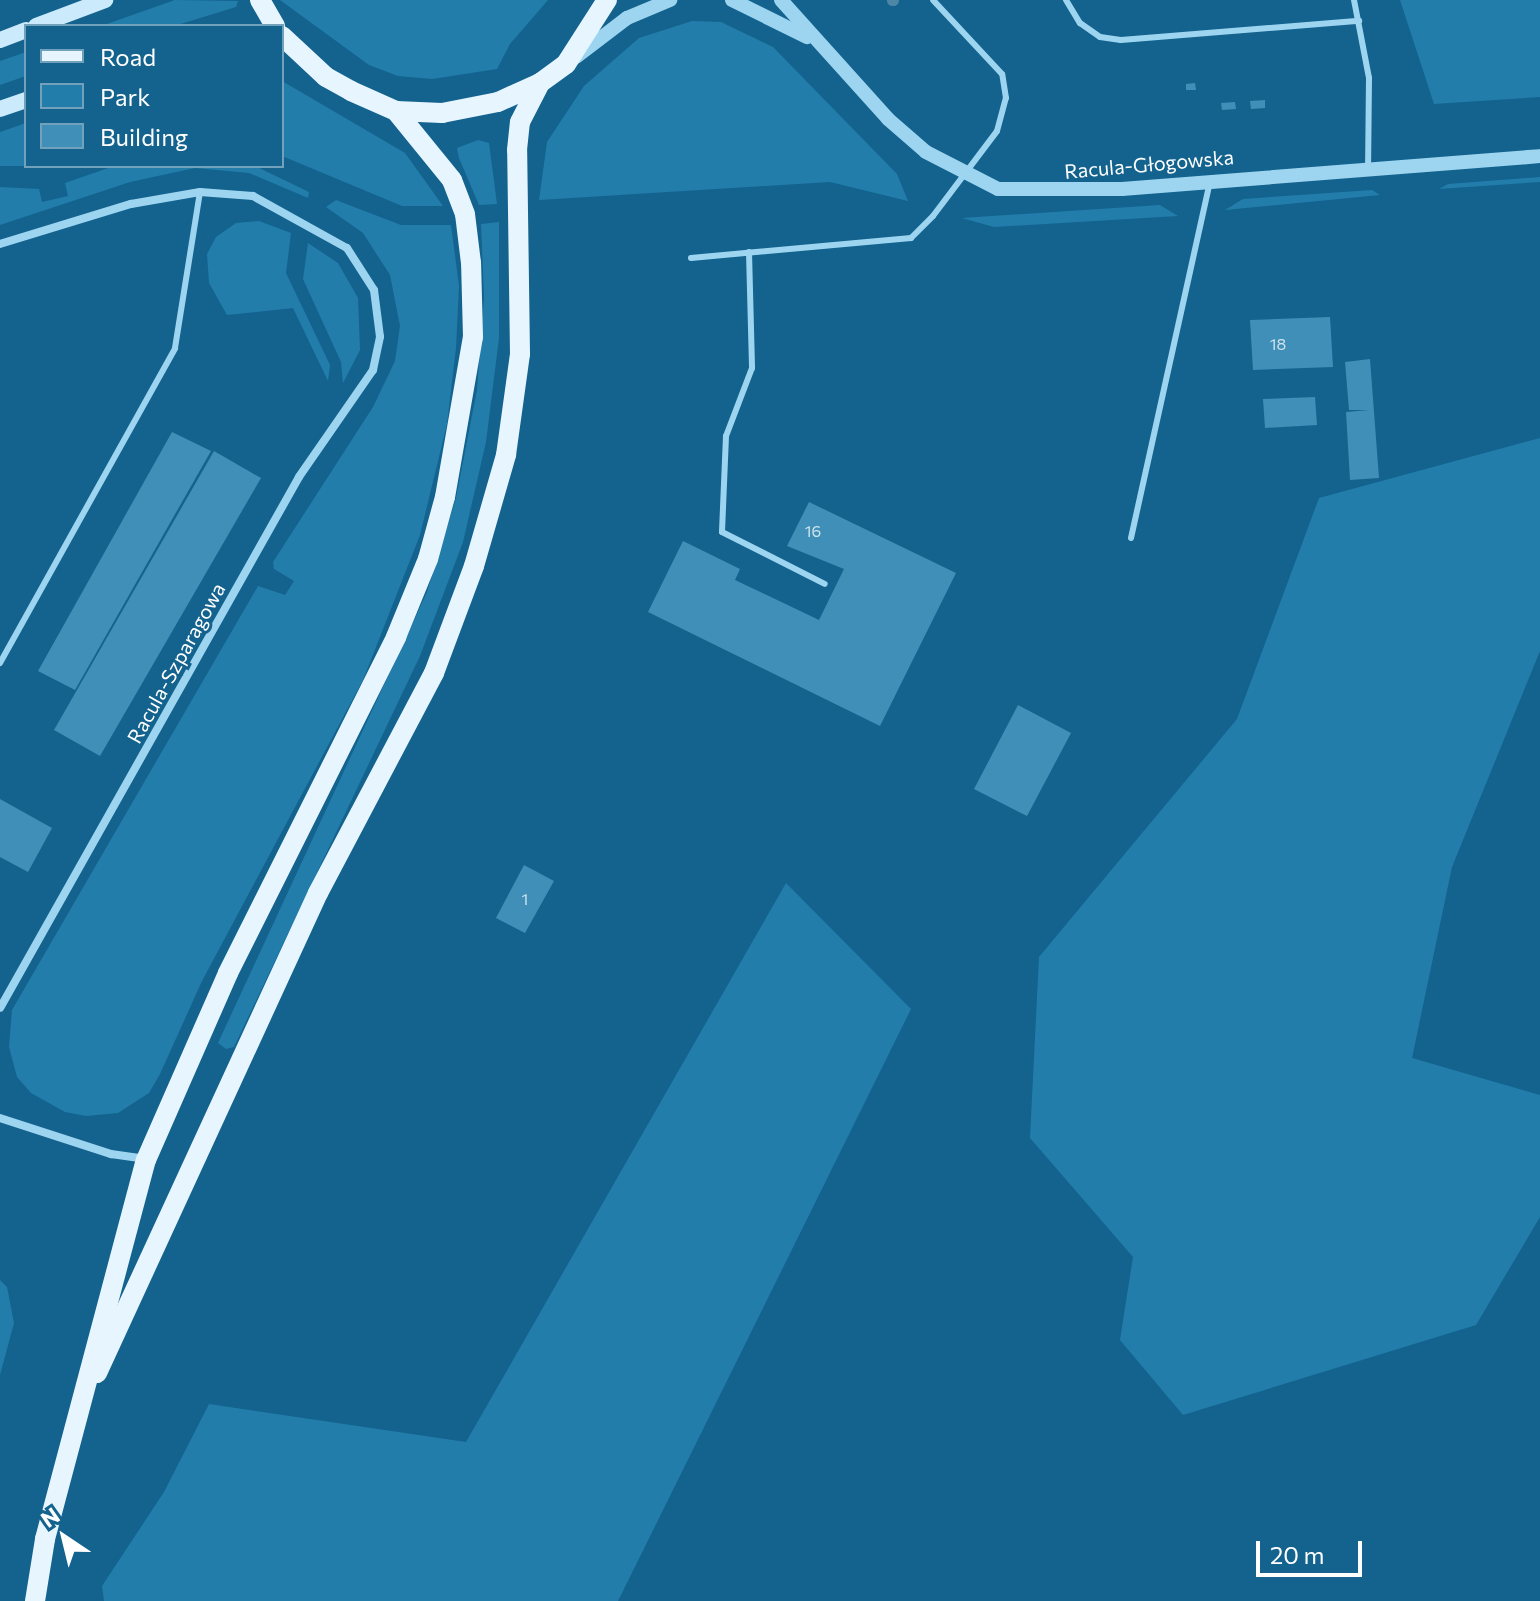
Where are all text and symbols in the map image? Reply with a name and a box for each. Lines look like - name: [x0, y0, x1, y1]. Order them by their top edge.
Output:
- legend: [24, 24, 284, 168]
- text: Road: [100, 42, 156, 71]
- text: Park: [100, 82, 150, 111]
- text: Building: [100, 122, 188, 151]
- street label: Racula-Głogowska: [1063, 145, 1235, 183]
- house number: 18: [1270, 334, 1286, 354]
- house number: 16: [805, 521, 821, 541]
- street label: Racula-Szparagowa: [122, 579, 230, 747]
- house number: 1: [522, 889, 528, 909]
- north arrow: [24, 1497, 104, 1577]
- text: N: [35, 1501, 64, 1533]
- scale bar: [1260, 1525, 1366, 1575]
- text: 20 m: [1270, 1540, 1324, 1569]

